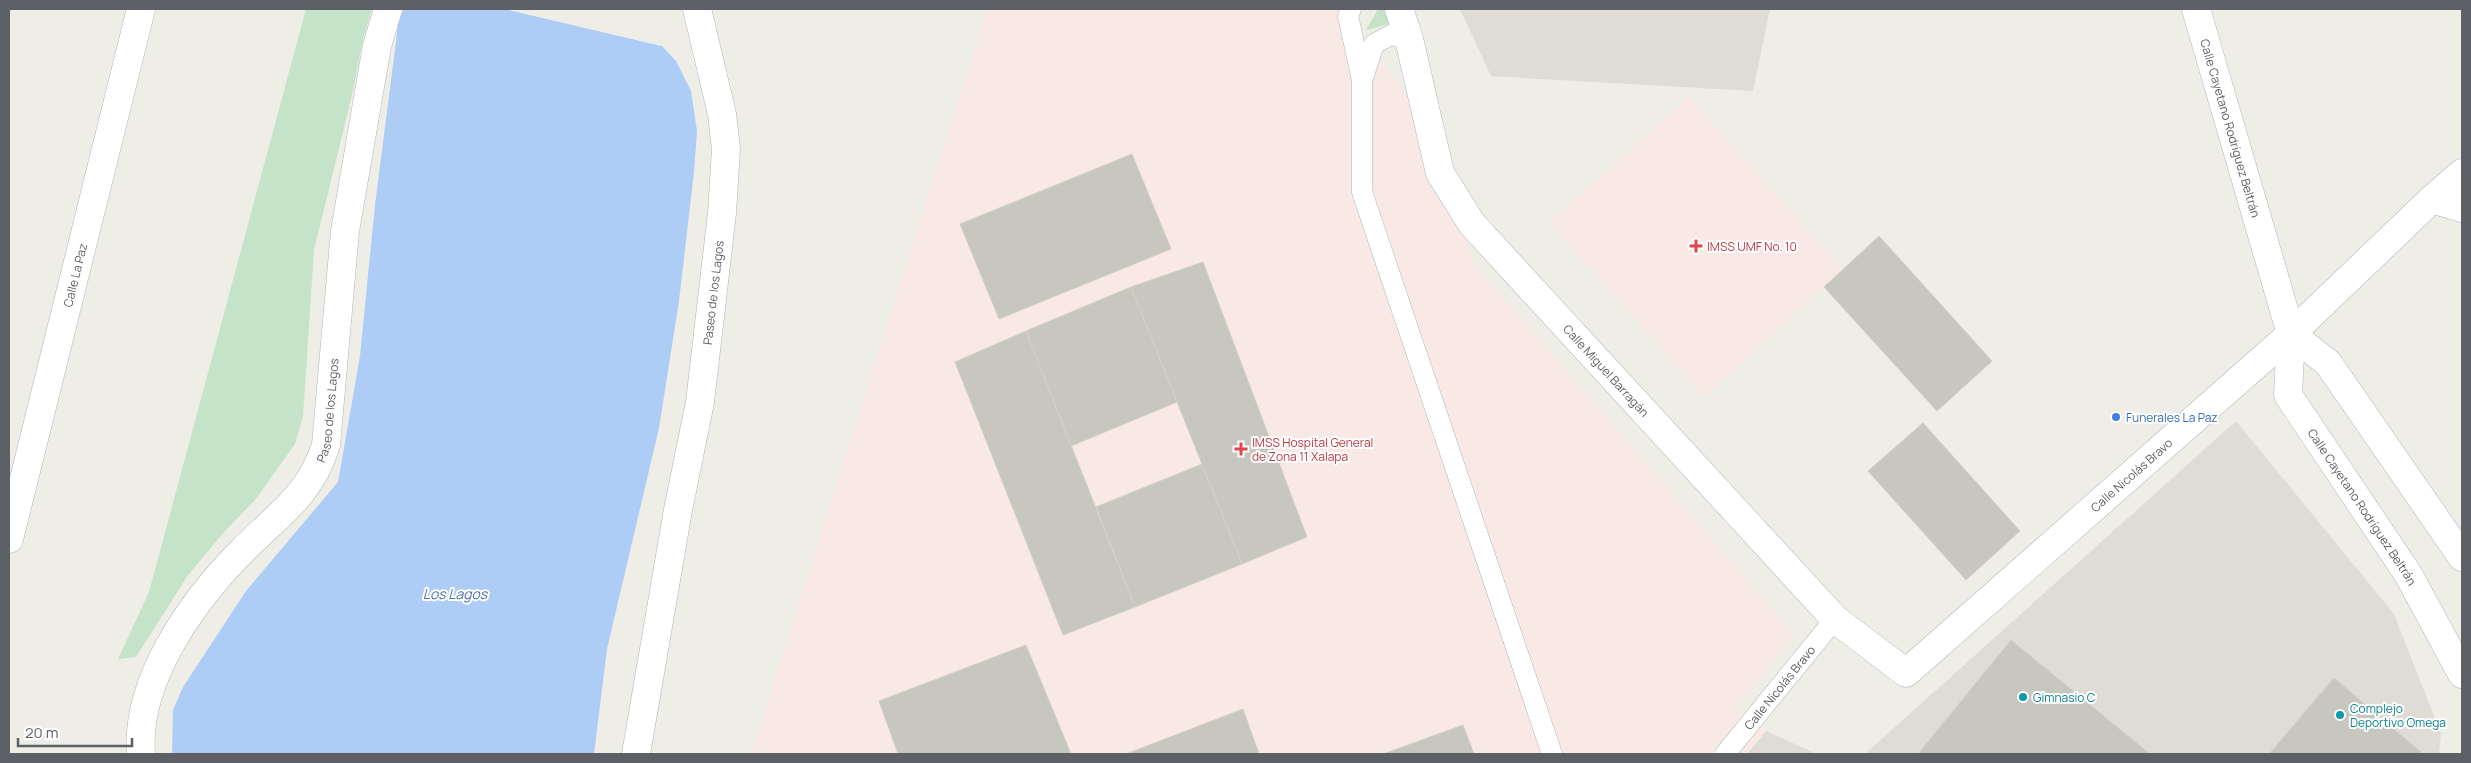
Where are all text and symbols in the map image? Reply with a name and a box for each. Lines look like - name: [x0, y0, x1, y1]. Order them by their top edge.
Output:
- street label: Calle Cayetano Rodríguez Beltrán: [2197, 37, 2265, 219]
- place label: IMSS UMF No. 10: [1707, 238, 1797, 255]
- street label: Paseo de los Lagos: [698, 239, 727, 346]
- marker: IMSS UMF No. 10: [1689, 239, 1703, 253]
- street label: Calle La Paz: [59, 241, 91, 309]
- street label: Calle Miguel Barragán: [1560, 320, 1653, 420]
- street label: Paseo de los Lagos: [312, 357, 342, 465]
- place label: Funerales La Paz: [2126, 409, 2218, 426]
- marker: Funerales La Paz: [2110, 411, 2122, 423]
- street label: Calle Cayetano Rodríguez Beltrán: [2304, 425, 2421, 588]
- place label: IMSS Hospital General de Zona 11 Xalapa: [1252, 434, 1373, 465]
- street label: Calle Nicolás Bravo: [2086, 434, 2176, 516]
- marker: IMSS Hospital General de Zona 11 Xalapa: [1234, 442, 1248, 456]
- water label: Los Lagos: [423, 584, 489, 603]
- street label: Calle Nicolás Bravo: [1740, 642, 1819, 733]
- place label: Gimnasio C: [2033, 689, 2096, 706]
- marker: Gimnasio C: [2017, 691, 2029, 703]
- place label: Complejo Deportivo Omega: [2350, 700, 2446, 731]
- marker: Complejo Deportivo Omega: [2334, 709, 2346, 721]
- scale bar: [18, 716, 131, 748]
- text: 20 m: [25, 722, 58, 743]

